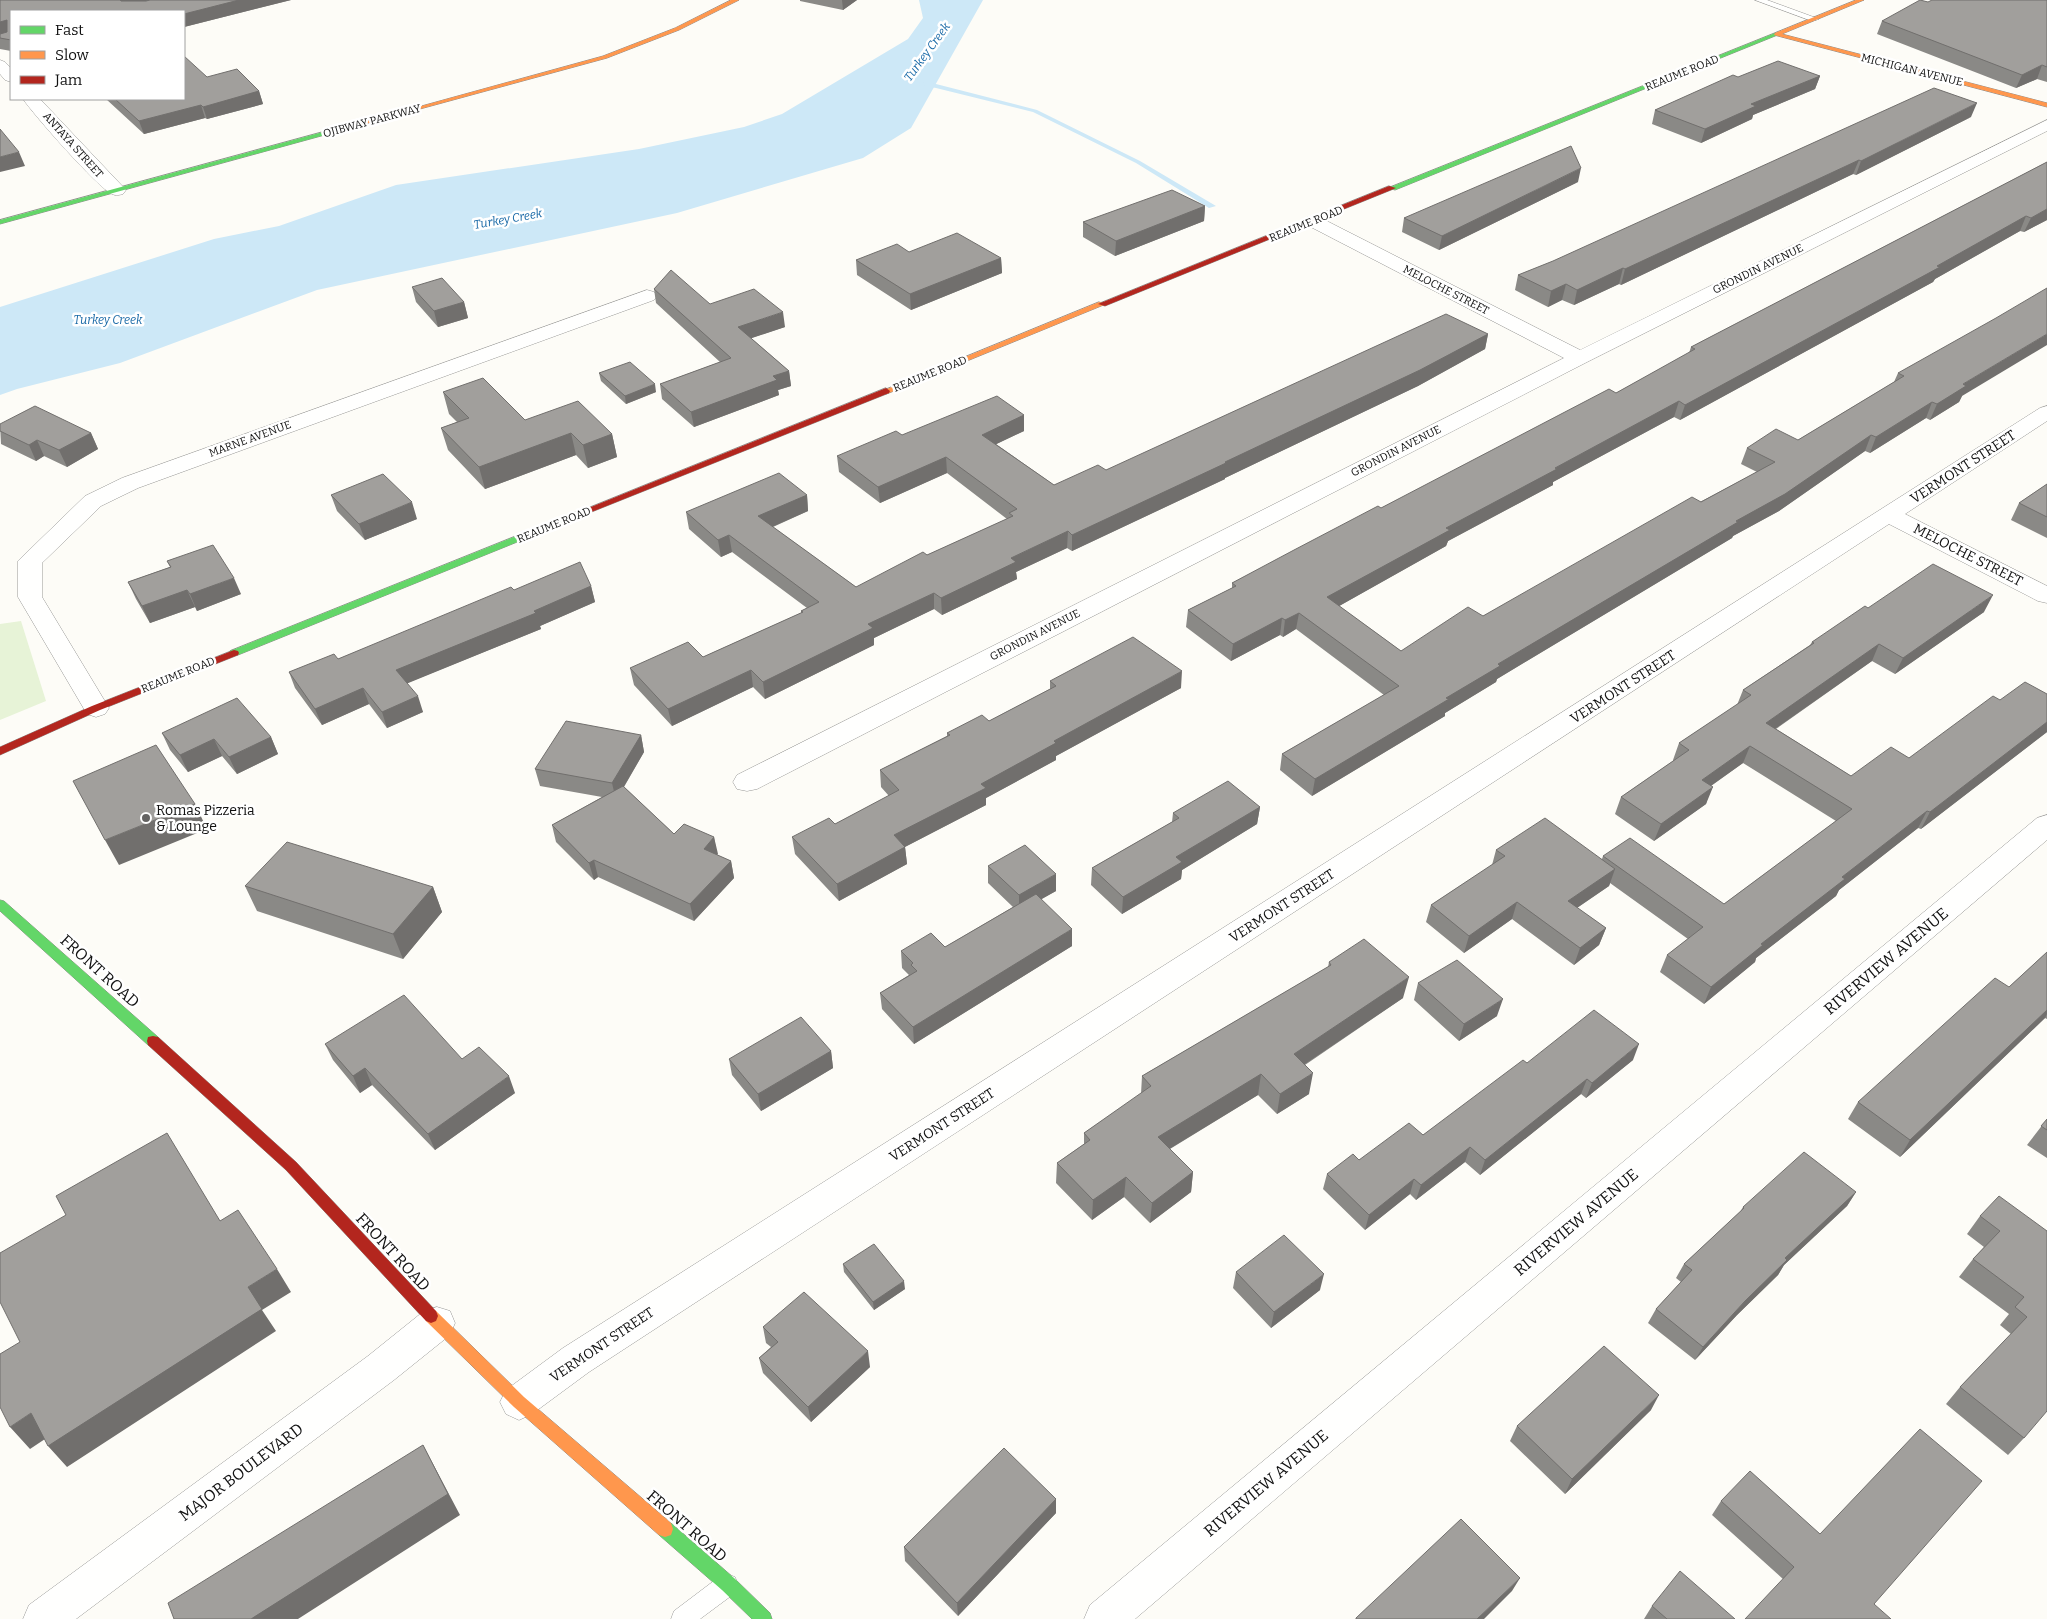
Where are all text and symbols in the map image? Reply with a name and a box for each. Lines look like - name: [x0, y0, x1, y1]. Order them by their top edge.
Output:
- legend: [10, 10, 185, 100]
- water label: Turkey Creek: [901, 19, 953, 84]
- text: Fast: [55, 21, 84, 39]
- text: Slow: [55, 46, 90, 64]
- street label: MICHIGAN AVENUE: [1860, 51, 1964, 89]
- street label: REAUME ROAD: [1643, 52, 1721, 94]
- text: Jam: [54, 71, 83, 89]
- street label: OJIBWAY PARKWAY: [322, 101, 423, 140]
- street label: ANTAYA STREET: [40, 110, 106, 181]
- street label: REAUME ROAD: [1267, 203, 1345, 245]
- water label: Turkey Creek: [473, 206, 544, 232]
- street label: GRONDIN AVENUE: [1710, 241, 1806, 297]
- street label: MELOCHE STREET: [1401, 263, 1492, 318]
- water label: Turkey Creek: [73, 313, 143, 327]
- street label: REAUME ROAD: [891, 353, 969, 395]
- street label: MARNE AVENUE: [207, 418, 293, 460]
- street label: GRONDIN AVENUE: [1349, 423, 1443, 479]
- street label: VERMONT STREET: [1907, 427, 2019, 507]
- street label: REAUME ROAD: [515, 504, 593, 546]
- street label: MELOCHE STREET: [1910, 520, 2026, 590]
- street label: GRONDIN AVENUE: [988, 607, 1082, 663]
- street label: VERMONT STREET: [1567, 647, 1679, 727]
- street label: REAUME ROAD: [139, 654, 217, 696]
- place label: Romas Pizzeria & Lounge: [156, 802, 255, 835]
- marker: Romas Pizzeria & Lounge: [140, 812, 152, 824]
- street label: VERMONT STREET: [1226, 866, 1338, 946]
- street label: RIVERVIEW AVENUE: [1820, 904, 1952, 1018]
- street label: FRONT ROAD: [57, 931, 143, 1011]
- street label: VERMONT STREET: [886, 1085, 998, 1165]
- street label: RIVERVIEW AVENUE: [1510, 1165, 1642, 1279]
- street label: FRONT ROAD: [352, 1209, 434, 1295]
- street label: VERMONT STREET: [547, 1304, 657, 1386]
- street label: MAJOR BOULEVARD: [175, 1419, 307, 1525]
- street label: RIVERVIEW AVENUE: [1200, 1426, 1332, 1540]
- street label: FRONT ROAD: [643, 1486, 731, 1566]

